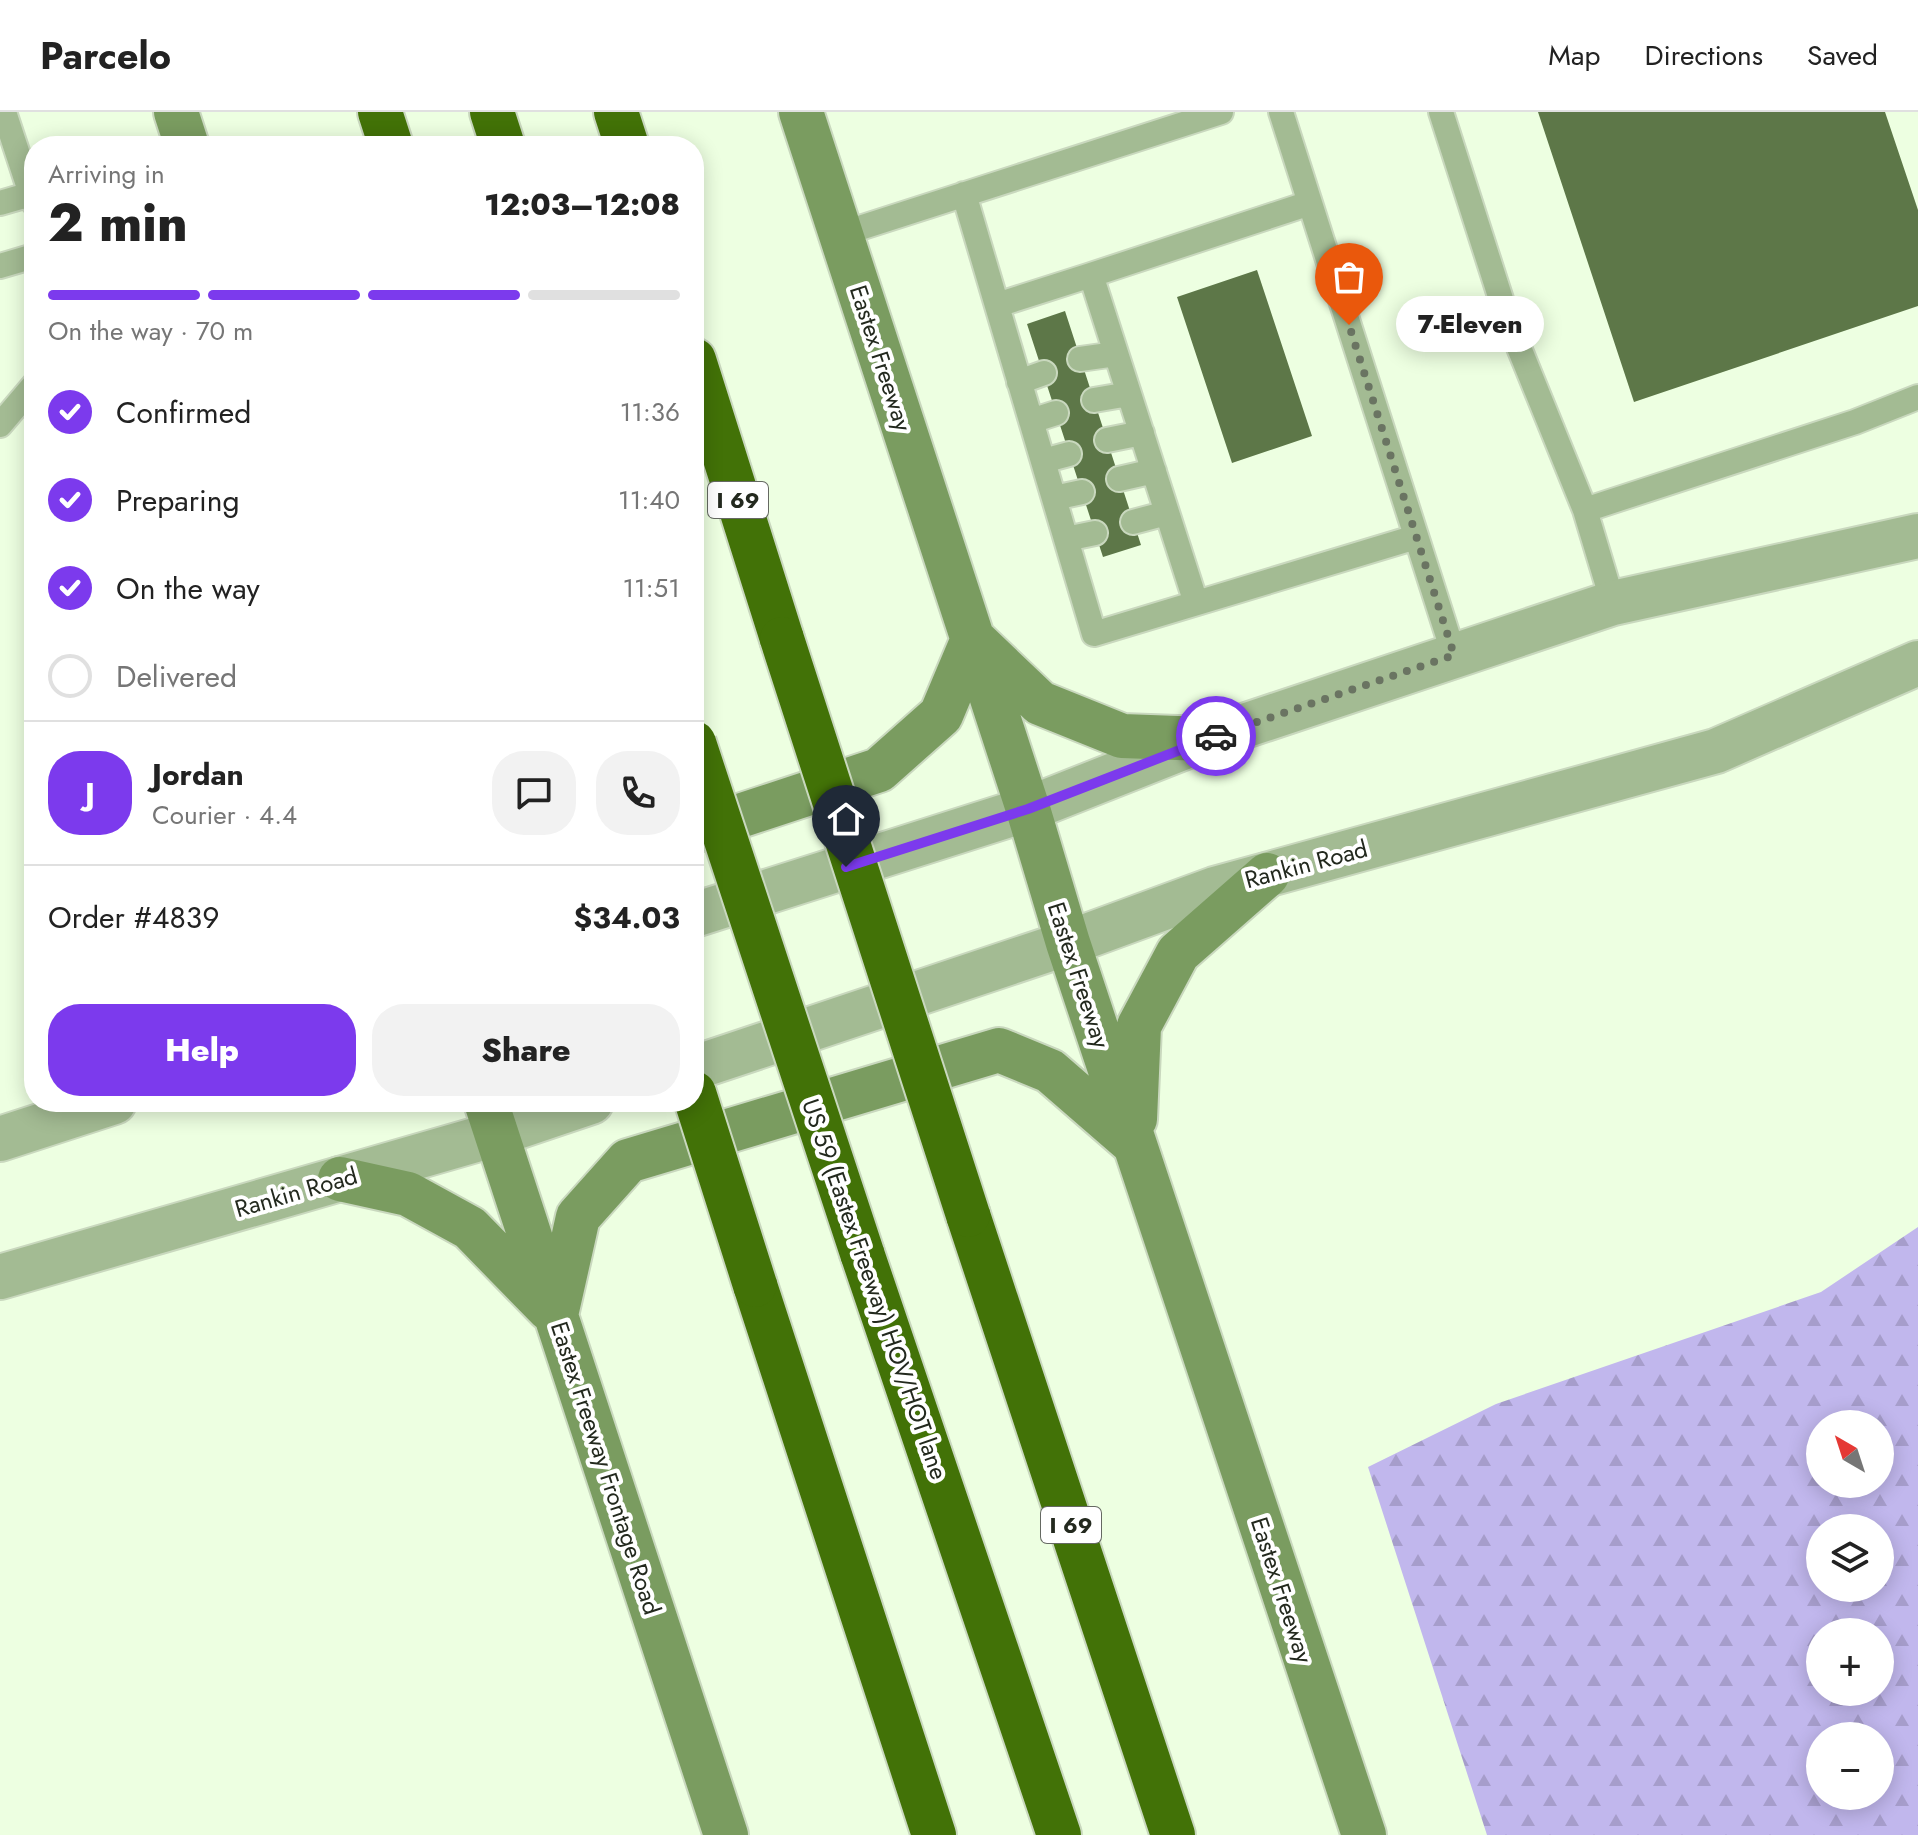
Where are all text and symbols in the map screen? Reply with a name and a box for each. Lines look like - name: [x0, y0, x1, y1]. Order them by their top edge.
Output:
- text: Parcelo: [40, 28, 171, 83]
- text: Map: [1548, 35, 1600, 76]
- text: Directions: [1644, 35, 1763, 76]
- text: Saved: [1807, 35, 1878, 76]
- text: Arriving in: [48, 155, 165, 193]
- text: 12:03–12:08: [484, 183, 680, 226]
- text: 2 min: [48, 185, 188, 261]
- pin: [1315, 243, 1383, 325]
- icon: bag: [1327, 255, 1371, 299]
- street label: Eastex Freeway: [841, 281, 921, 436]
- callout: 7-Eleven: [1397, 297, 1545, 353]
- text: 7-Eleven: [1417, 305, 1523, 343]
- text: On the way · 70 m: [48, 312, 253, 350]
- icon: check: [48, 390, 92, 434]
- text: Confirmed: [116, 391, 251, 434]
- text: 11:36: [620, 393, 680, 431]
- icon: check: [48, 478, 92, 522]
- text: Preparing: [116, 479, 240, 522]
- text: 11:40: [618, 481, 680, 519]
- road number: I 69: [708, 482, 768, 518]
- icon: check: [48, 566, 92, 610]
- text: On the way: [116, 567, 260, 610]
- text: 11:51: [622, 569, 680, 607]
- text: Delivered: [116, 655, 237, 698]
- courier: [1176, 696, 1256, 776]
- icon: car: [1194, 714, 1238, 758]
- button: chat: [492, 751, 576, 835]
- button: phone: [596, 751, 680, 835]
- text: Jordan: [152, 753, 244, 796]
- text: J: [85, 772, 95, 815]
- pin: [812, 785, 880, 867]
- text: Courier · 4.4: [152, 796, 297, 834]
- icon: home: [824, 797, 868, 841]
- street label: Rankin Road: [1241, 831, 1371, 897]
- text: Order #4839: [48, 896, 220, 939]
- text: $34.03: [574, 896, 680, 939]
- street label: Eastex Freeway: [1039, 898, 1119, 1053]
- button: Help: [48, 1004, 356, 1096]
- button: Share: [372, 1004, 680, 1096]
- street label: US 59 (Eastex Freeway) HOV/HOT lane: [793, 1094, 957, 1484]
- street label: Rankin Road: [231, 1158, 361, 1226]
- street label: Eastex Freeway Frontage Road: [542, 1317, 670, 1619]
- north arrow: [1806, 1410, 1894, 1498]
- map controls: [1806, 1410, 1894, 1810]
- road number: I 69: [1041, 1507, 1101, 1543]
- street label: Eastex Freeway: [1242, 1513, 1322, 1668]
- button: layers: [1806, 1514, 1894, 1602]
- button: +: [1806, 1618, 1894, 1706]
- button: −: [1806, 1722, 1894, 1810]

